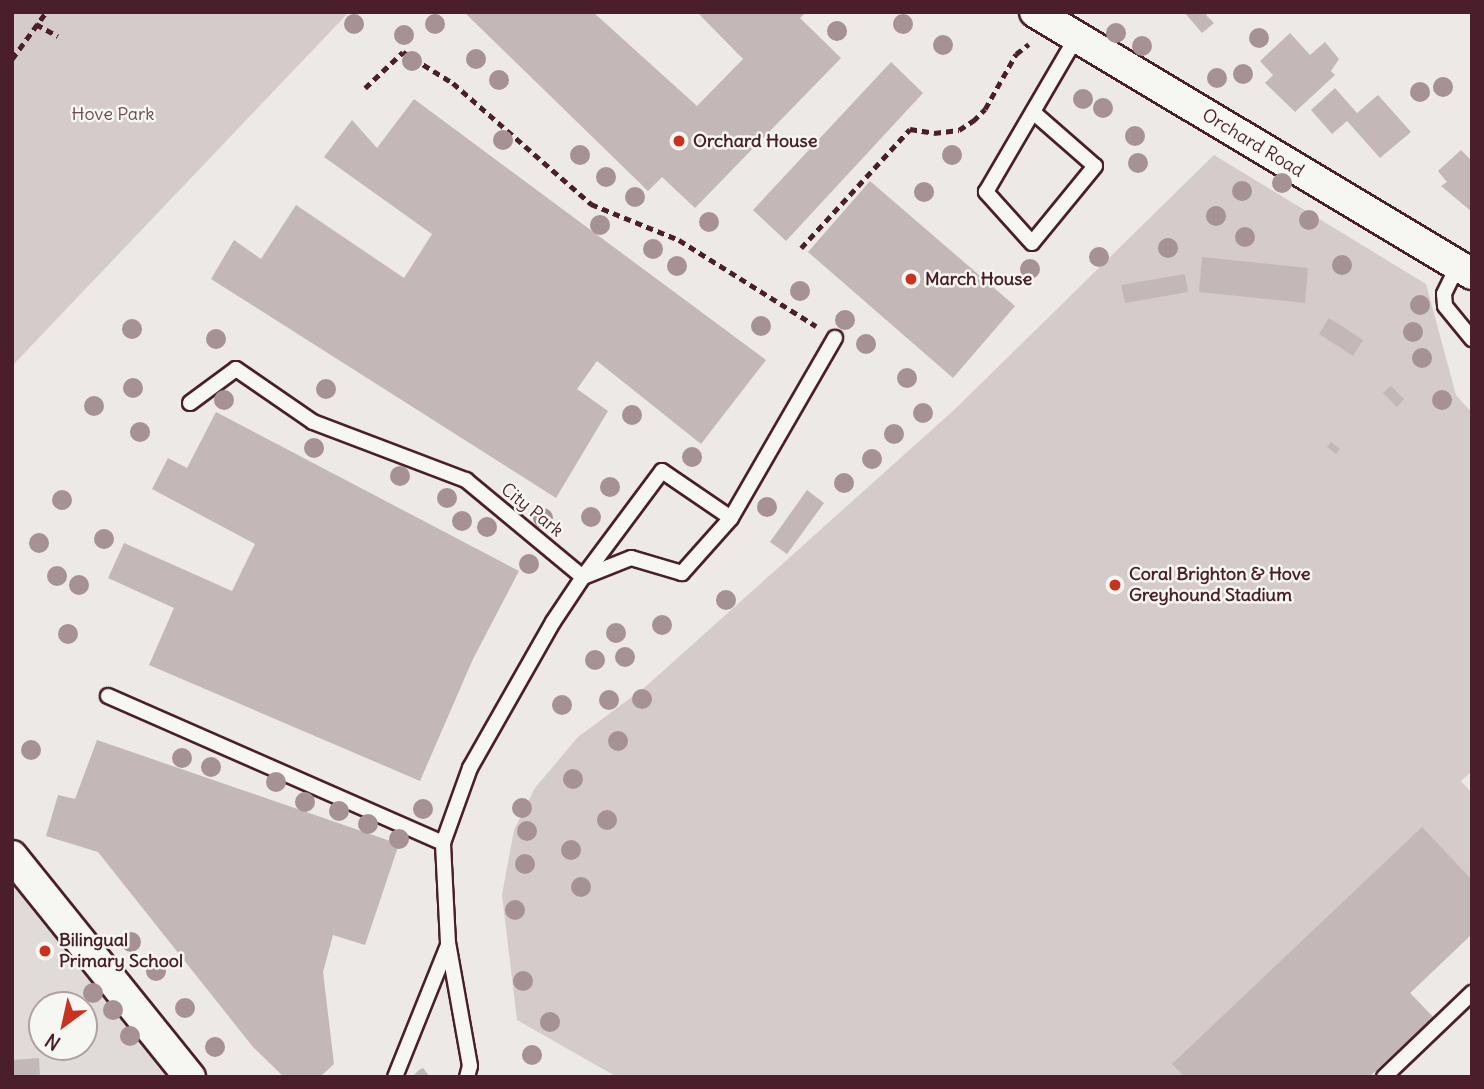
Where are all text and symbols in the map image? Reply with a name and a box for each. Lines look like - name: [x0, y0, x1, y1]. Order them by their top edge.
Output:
- park label: Hove Park: [72, 103, 154, 125]
- street label: Orchard Road: [1198, 104, 1308, 182]
- place label: Orchard House: [693, 130, 817, 152]
- marker: Orchard House: [671, 133, 687, 149]
- place label: March House: [925, 268, 1032, 290]
- marker: March House: [903, 271, 919, 287]
- street label: City Park: [497, 478, 567, 542]
- place label: Coral Brighton & Hove Greyhound Stadium: [1129, 564, 1310, 606]
- marker: Coral Brighton & Hove Greyhound Stadium: [1107, 577, 1123, 593]
- place label: Bilingual Primary School: [59, 930, 183, 972]
- marker: Bilingual Primary School: [37, 943, 53, 959]
- north arrow: [28, 991, 98, 1061]
- text: N: [41, 1028, 65, 1056]

